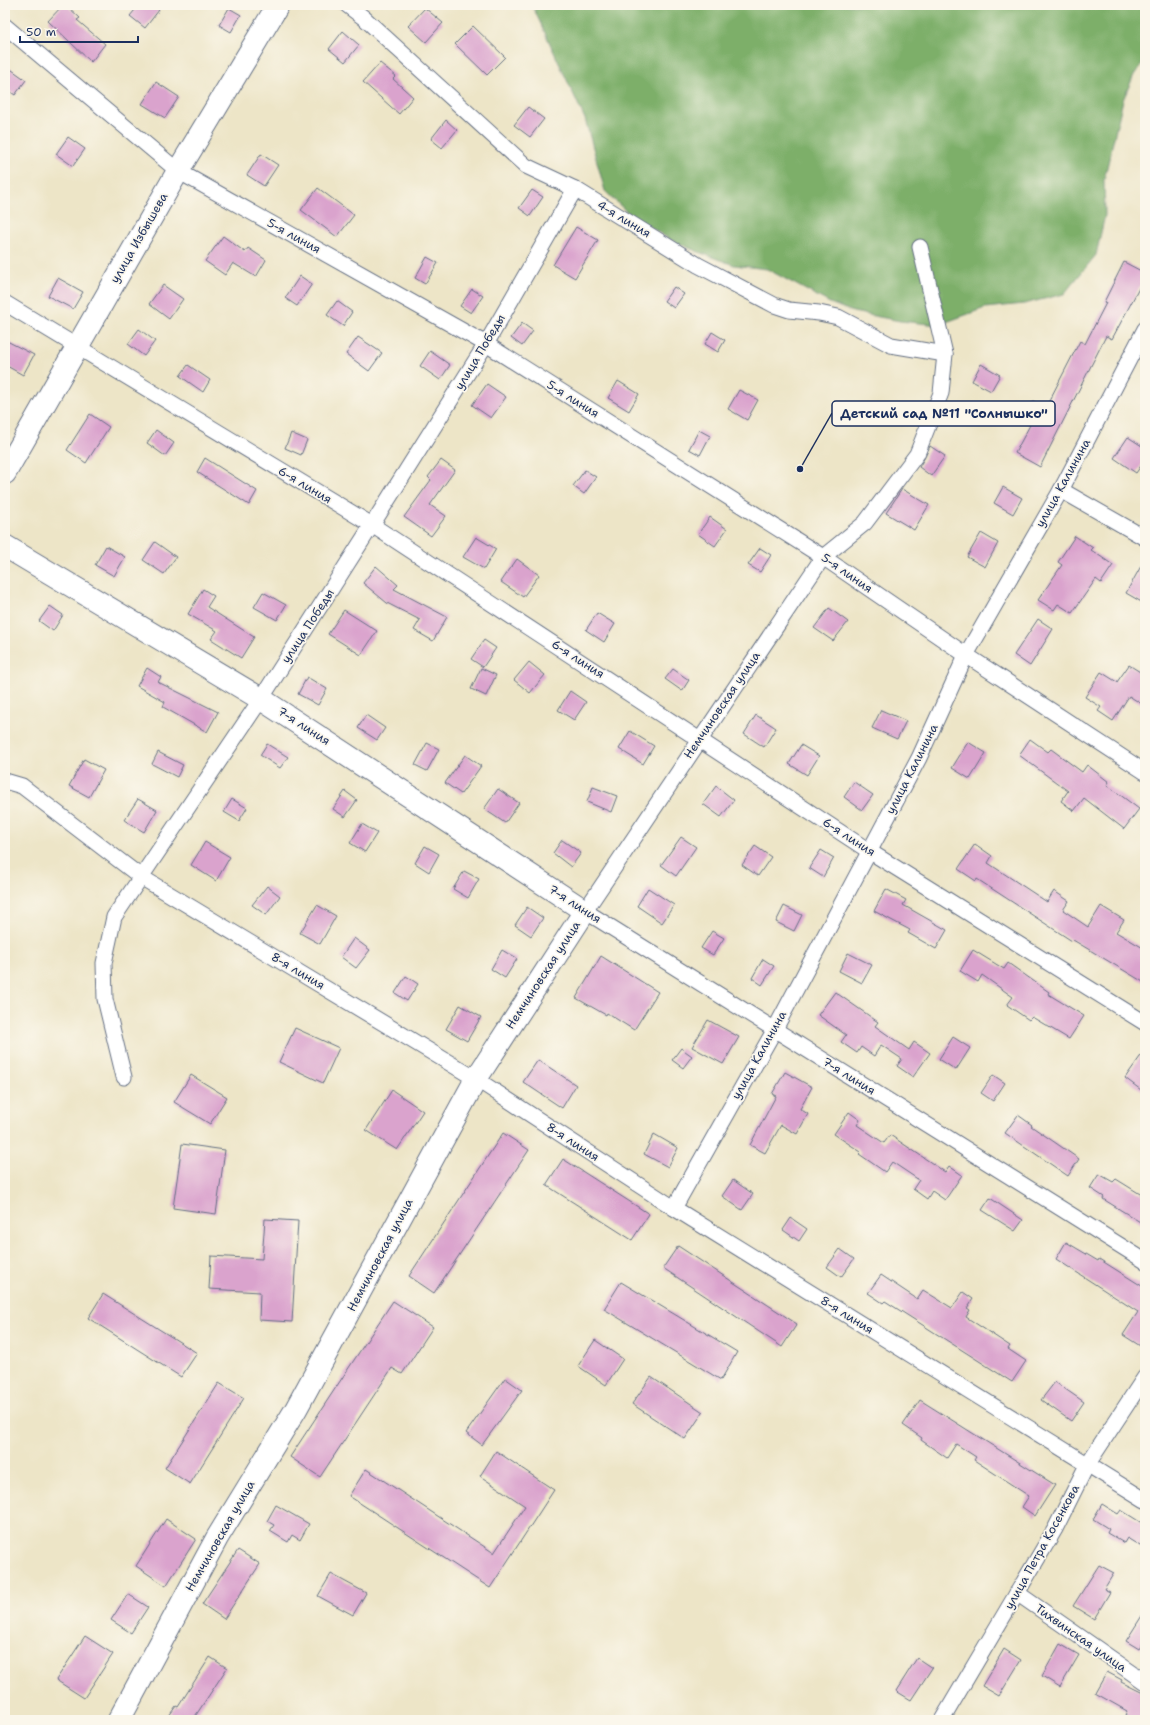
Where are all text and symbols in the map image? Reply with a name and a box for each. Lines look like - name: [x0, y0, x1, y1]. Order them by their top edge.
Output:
- scale bar: [20, 18, 138, 44]
- text: 50 m: [26, 24, 56, 40]
- street label: улица Избышева: [107, 189, 172, 286]
- street label: 4-я линия: [594, 197, 654, 241]
- street label: 5-я линия: [264, 215, 324, 257]
- street label: улица Победы: [451, 311, 509, 393]
- street label: 5-я линия: [544, 377, 602, 421]
- callout: Детский сад №11 "Солнышко": [832, 401, 1055, 426]
- text: Детский сад №11 "Солнышко": [840, 405, 1048, 422]
- street label: улица Калинина: [1032, 435, 1094, 530]
- street label: 6-я линия: [275, 463, 335, 507]
- street label: 5-я линия: [818, 550, 876, 596]
- street label: улица Победы: [278, 586, 338, 666]
- street label: 6-я линия: [549, 636, 607, 682]
- street label: Немчиновская улица: [680, 648, 764, 762]
- street label: 7-я линия: [275, 703, 333, 749]
- street label: улица Калинина: [882, 721, 942, 817]
- street label: 6-я линия: [820, 814, 878, 860]
- street label: 7-я линия: [546, 881, 604, 927]
- street label: Немчиновская улица: [502, 917, 584, 1032]
- street label: 8-я линия: [268, 949, 328, 993]
- street label: улица Калинина: [728, 1007, 790, 1102]
- street label: 7-я линия: [820, 1053, 878, 1099]
- street label: 8-я линия: [544, 1119, 602, 1165]
- street label: Немчиновская улица: [343, 1195, 417, 1314]
- street label: 8-я линия: [817, 1292, 877, 1338]
- street label: Немчиновская улица: [182, 1477, 259, 1595]
- street label: улица Петра Косенкова: [1001, 1481, 1083, 1612]
- street label: Тихвинская улица: [1032, 1600, 1130, 1676]

